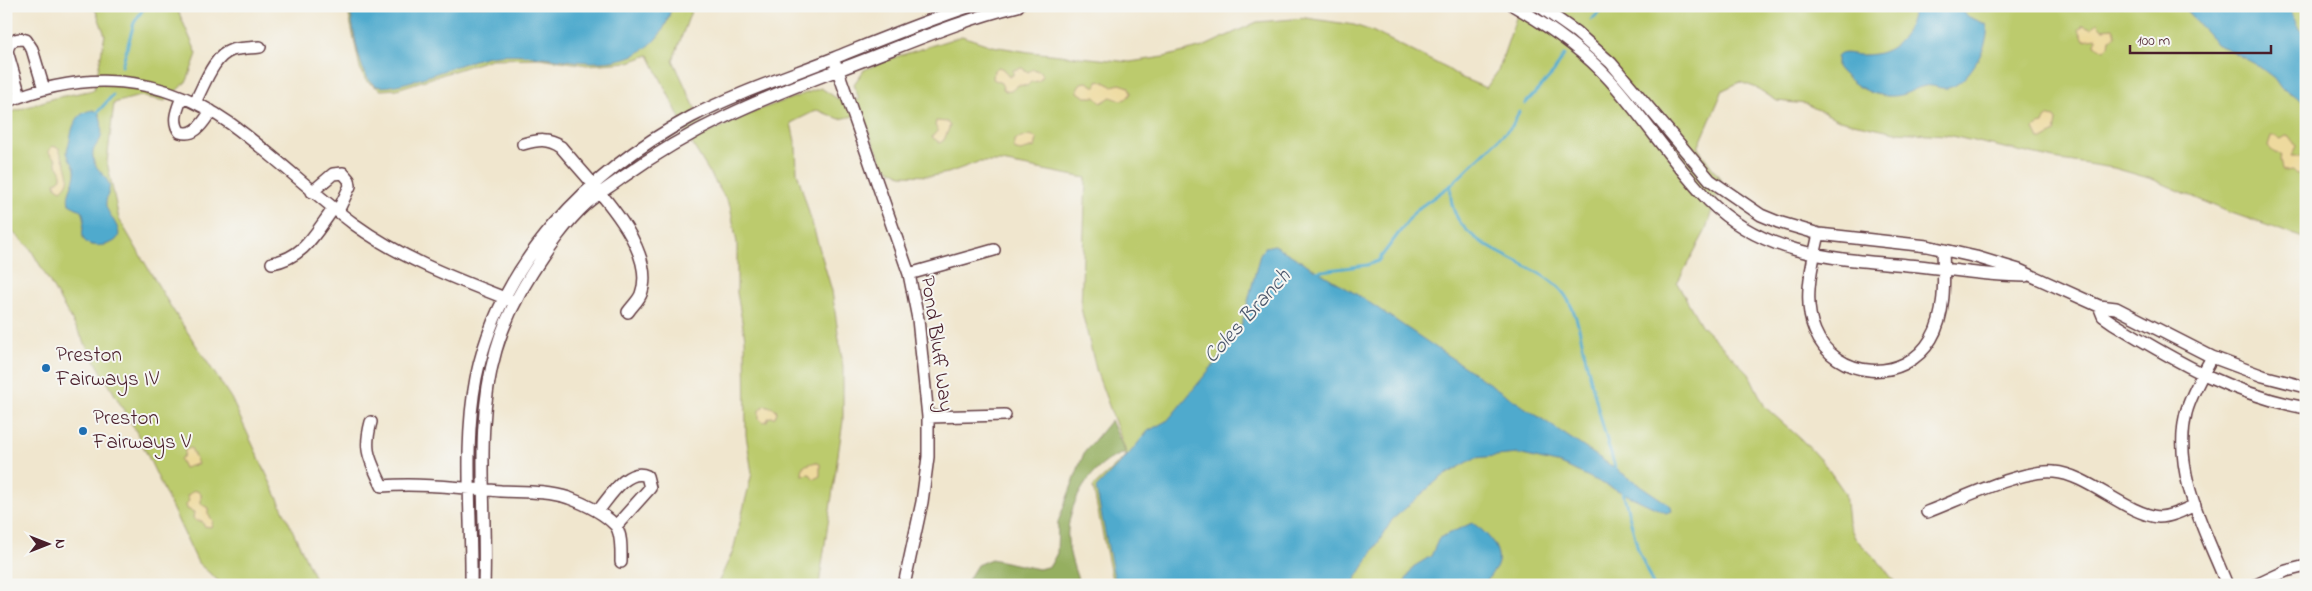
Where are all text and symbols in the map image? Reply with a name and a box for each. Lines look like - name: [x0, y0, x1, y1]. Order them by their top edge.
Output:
- scale bar: [2130, 22, 2271, 54]
- text: 100 m: [2137, 30, 2170, 52]
- water label: Coles Branch: [1197, 262, 1300, 371]
- street label: Pond Bluff Way: [910, 274, 960, 414]
- place label: Preston Fairways IV: [55, 341, 159, 397]
- marker: Preston Fairways IV: [40, 362, 52, 374]
- place label: Preston Fairways V: [92, 404, 191, 460]
- marker: Preston Fairways V: [77, 425, 89, 437]
- north arrow: [22, 518, 72, 568]
- text: N: [49, 539, 70, 549]

